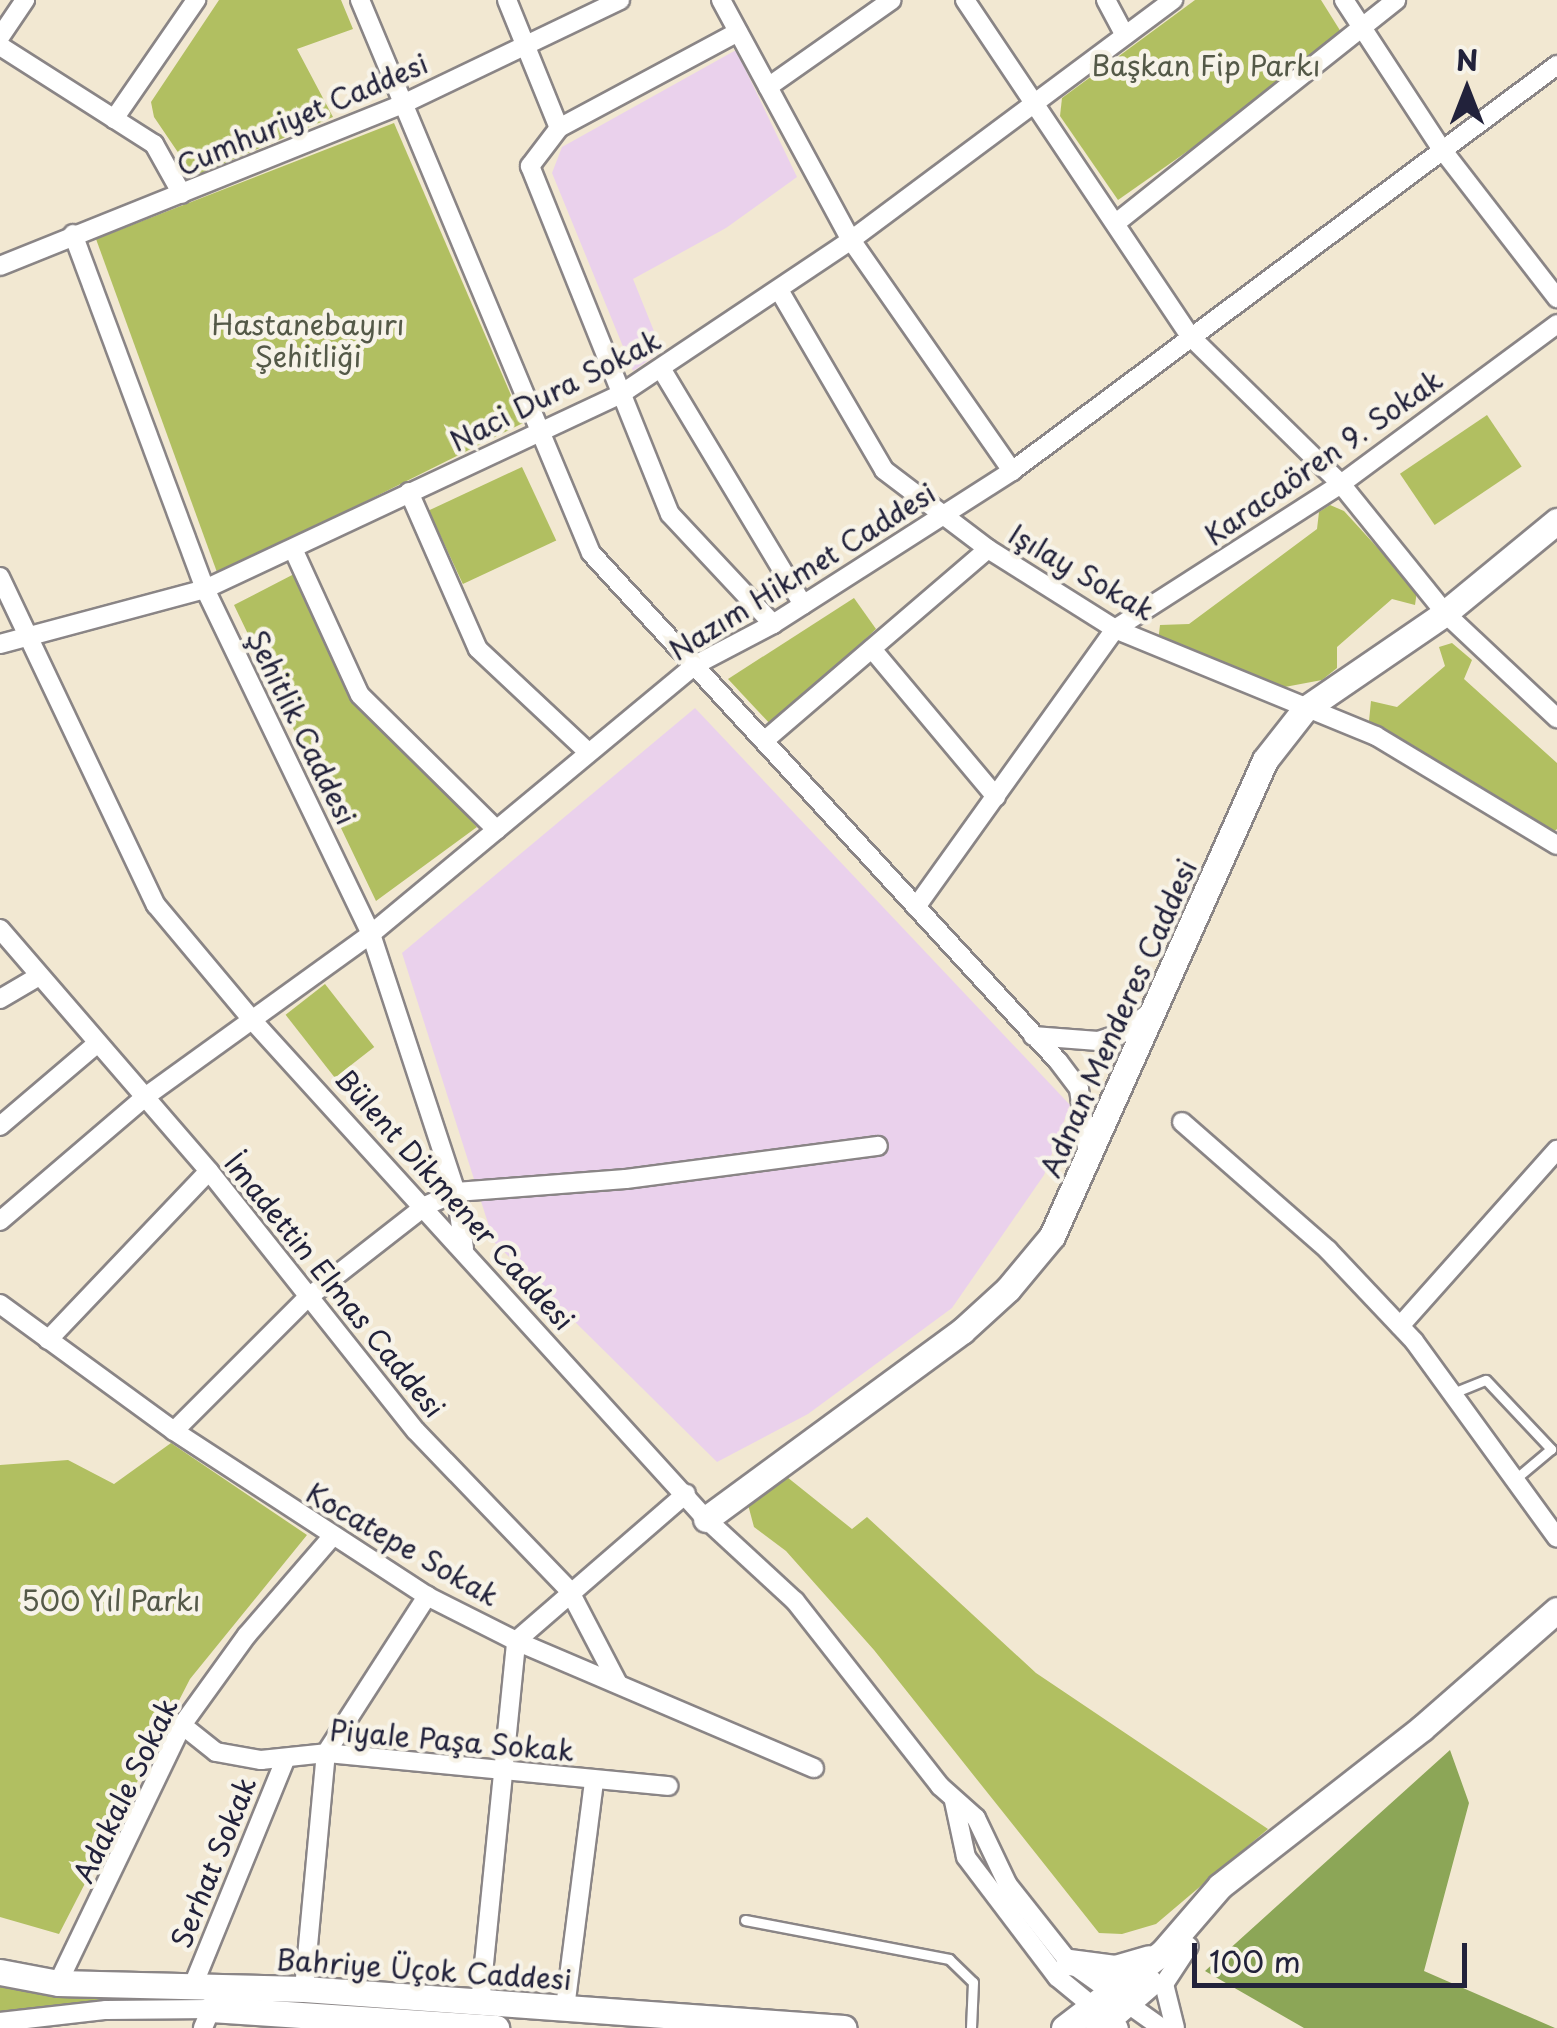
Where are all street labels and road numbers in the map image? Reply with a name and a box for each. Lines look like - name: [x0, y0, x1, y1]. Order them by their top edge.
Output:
- street label: Cumhuriyet Caddesi: [169, 45, 435, 183]
- street label: Naci Dura Sokak: [444, 322, 666, 458]
- street label: Karacaören 9. Sokak: [1198, 363, 1448, 551]
- street label: Nazım Hikmet Caddesi: [662, 475, 942, 667]
- street label: Işılay Sokak: [1003, 517, 1161, 627]
- street label: Şehitlik Caddesi: [240, 623, 364, 831]
- street label: Adnan Menderes Caddesi: [1033, 854, 1203, 1182]
- street label: Bülent Dikmener Caddesi: [328, 1061, 582, 1337]
- street label: İmadettin Elmas Caddesi: [218, 1146, 452, 1424]
- street label: Kocatepe Sokak: [301, 1475, 505, 1613]
- street label: Adakale Sokak: [66, 1692, 184, 1888]
- street label: Piyale Paşa Sokak: [328, 1713, 576, 1767]
- street label: Serhat Sokak: [163, 1771, 263, 1953]
- street label: Bahriye Üçok Caddesi: [274, 1942, 574, 1996]

